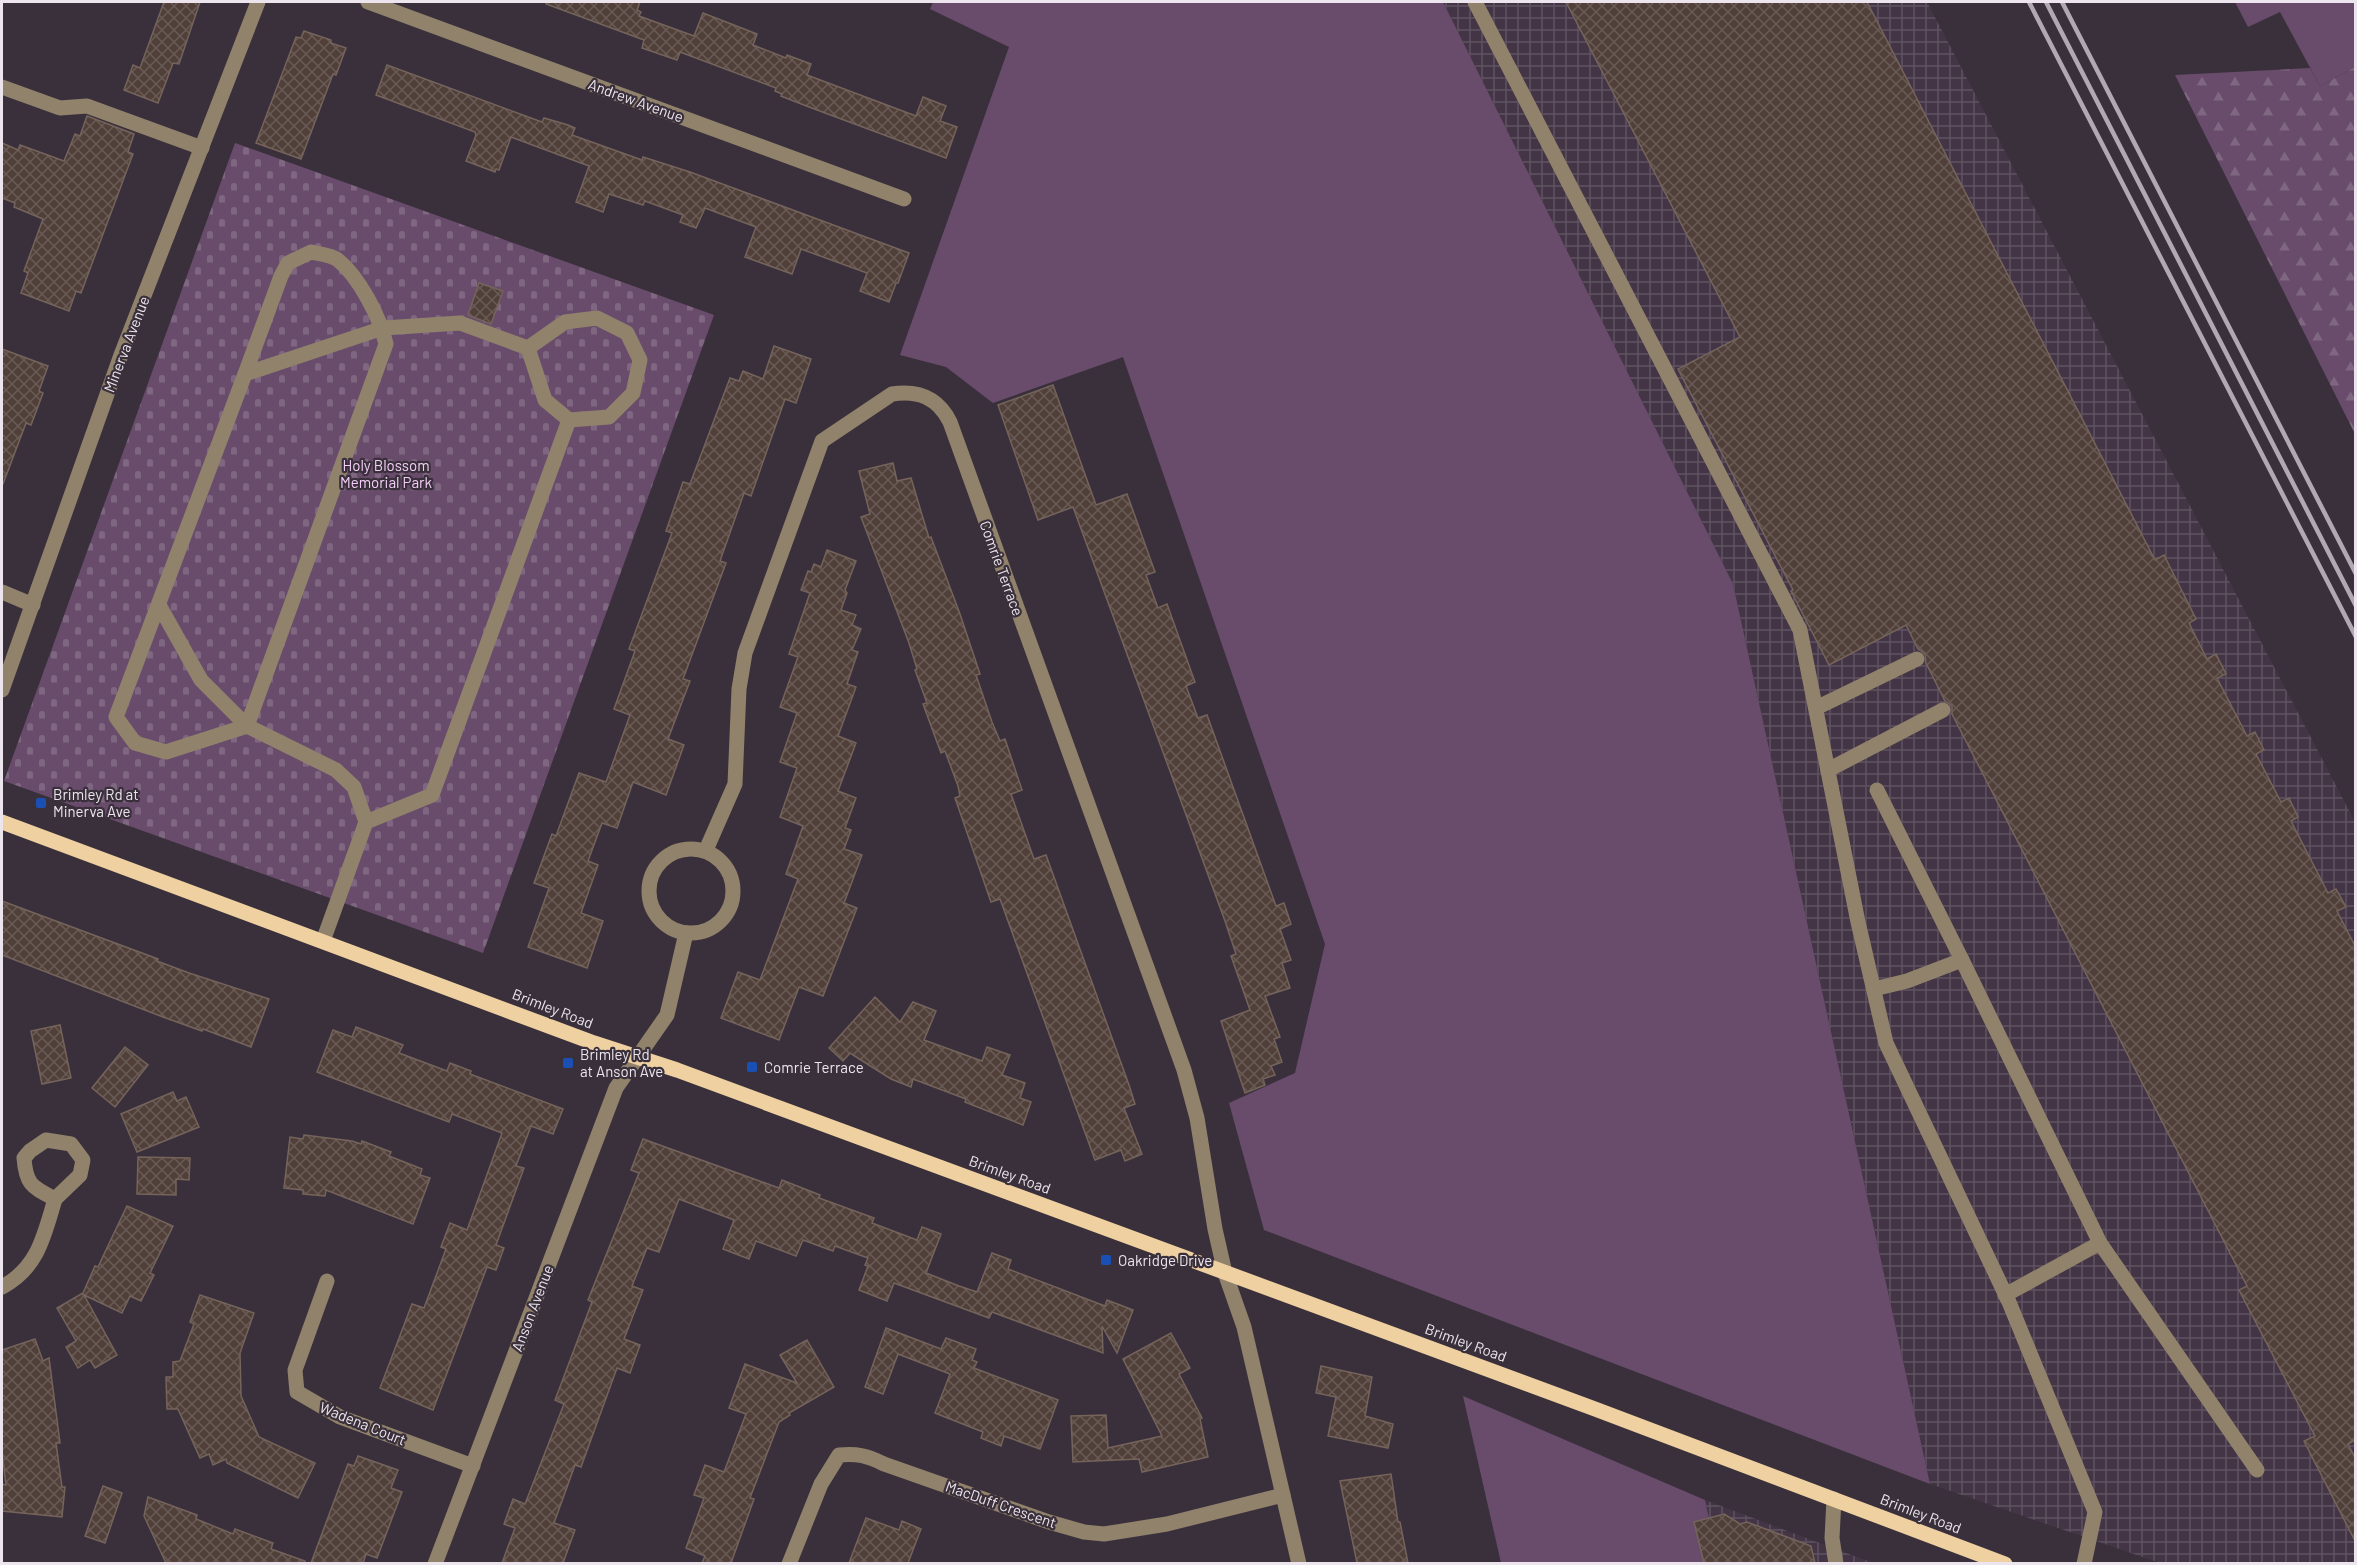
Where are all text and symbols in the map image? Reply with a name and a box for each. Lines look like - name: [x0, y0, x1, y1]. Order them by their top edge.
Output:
- street label: Andrew Avenue: [586, 74, 686, 126]
- street label: Minerva Avenue: [99, 293, 153, 395]
- park label: Holy Blossom Memorial Park: [340, 456, 433, 491]
- street label: Comrie Terrace: [976, 518, 1028, 618]
- place label: Brimley Rd at Minerva Ave: [53, 785, 139, 820]
- marker: Brimley Rd at Minerva Ave: [34, 796, 48, 810]
- street label: Brimley Road: [510, 984, 596, 1032]
- place label: Brimley Rd at Anson Ave: [580, 1045, 663, 1080]
- marker: Brimley Rd at Anson Ave: [561, 1056, 575, 1070]
- place label: Comrie Terrace: [764, 1058, 864, 1076]
- marker: Comrie Terrace: [745, 1060, 759, 1074]
- street label: Brimley Road: [967, 1151, 1053, 1197]
- place label: Oakridge Drive: [1118, 1251, 1212, 1269]
- marker: Oakridge Drive: [1099, 1253, 1113, 1267]
- street label: Anson Avenue: [507, 1262, 557, 1354]
- street label: Brimley Road: [1423, 1319, 1509, 1365]
- street label: Wadena Court: [317, 1398, 409, 1448]
- street label: MacDuff Crescent: [943, 1477, 1059, 1531]
- street label: Brimley Road: [1878, 1489, 1964, 1537]

